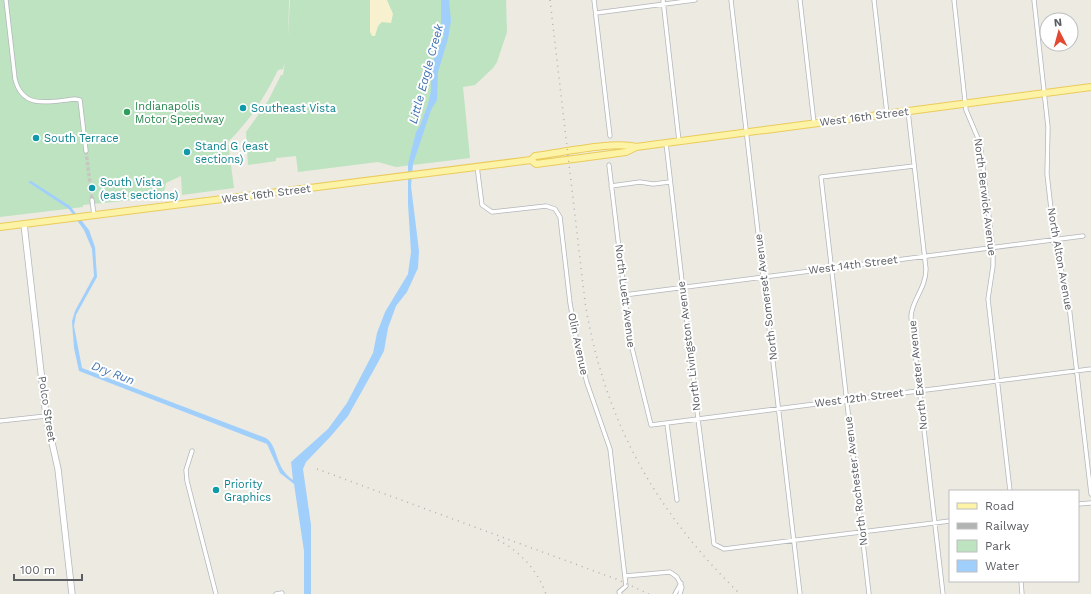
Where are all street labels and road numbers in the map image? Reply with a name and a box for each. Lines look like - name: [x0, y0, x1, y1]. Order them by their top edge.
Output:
- street label: West 16th Street: [819, 105, 910, 129]
- street label: North Berwick Avenue: [971, 137, 999, 257]
- street label: West 16th Street: [221, 182, 312, 206]
- street label: North Alton Avenue: [1045, 207, 1075, 311]
- street label: North Somerset Avenue: [752, 233, 780, 361]
- street label: North Luett Avenue: [612, 244, 638, 348]
- street label: West 14th Street: [808, 253, 899, 277]
- street label: North Livingston Avenue: [675, 280, 703, 412]
- street label: Olin Avenue: [565, 312, 591, 376]
- street label: North Exeter Avenue: [906, 320, 930, 430]
- street label: Polco Street: [35, 375, 59, 443]
- street label: West 12th Street: [814, 386, 905, 410]
- street label: North Rochester Avenue: [842, 416, 870, 546]

